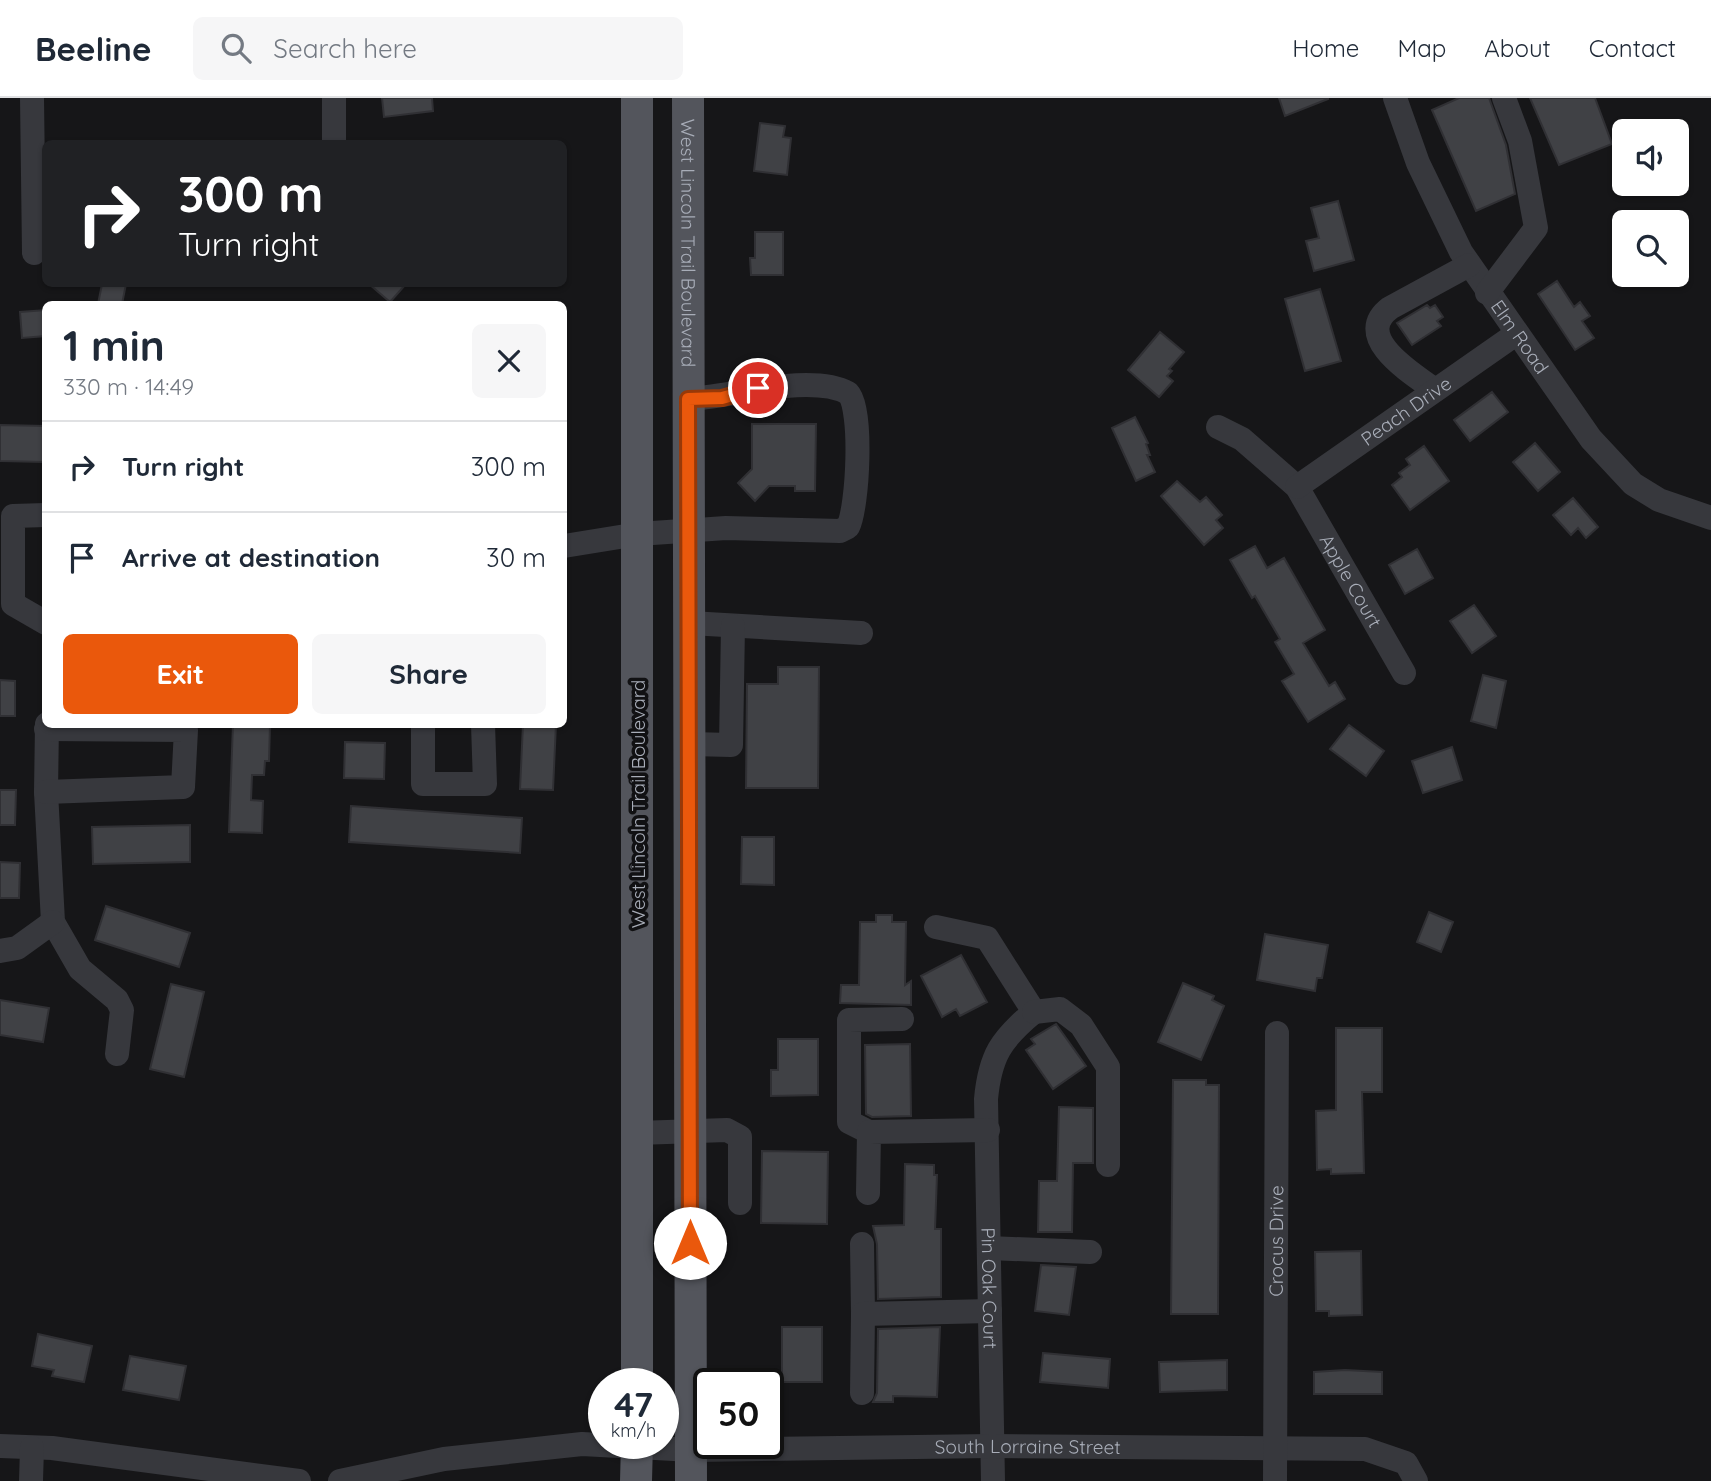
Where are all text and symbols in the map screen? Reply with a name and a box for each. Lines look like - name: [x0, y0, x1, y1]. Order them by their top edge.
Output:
- search box: [193, 17, 683, 80]
- text: Beeline: [35, 28, 151, 69]
- icon: search: [217, 29, 255, 67]
- text: Search here: [273, 32, 417, 65]
- text: Home: [1292, 33, 1359, 63]
- text: Map: [1397, 33, 1446, 63]
- text: About: [1484, 33, 1551, 63]
- text: Contact: [1589, 33, 1676, 63]
- street label: West Lincoln Trail Boulevard: [676, 119, 701, 367]
- map controls: [1612, 119, 1689, 287]
- button: sound: [1612, 119, 1689, 196]
- text: 300 m: [178, 163, 323, 224]
- icon: right: [63, 168, 154, 259]
- button: search: [1612, 210, 1689, 287]
- text: Turn right: [178, 224, 319, 264]
- street label: Elm Road: [1486, 295, 1554, 378]
- text: 1 min: [63, 319, 165, 372]
- button: close: [472, 324, 546, 398]
- pin: [728, 358, 788, 418]
- icon: arrive: [739, 369, 777, 407]
- street label: Peach Drive: [1356, 371, 1456, 451]
- text: 330 m · 14:49: [63, 372, 194, 401]
- icon: right: [63, 448, 101, 486]
- text: Turn right: [122, 450, 244, 483]
- text: 300 m: [471, 450, 546, 483]
- street label: Apple Court: [1315, 530, 1387, 632]
- icon: arrive: [63, 539, 101, 577]
- text: Arrive at destination: [122, 541, 380, 574]
- text: 30 m: [486, 541, 546, 574]
- button: Exit: [63, 634, 298, 714]
- button: Share: [312, 634, 546, 714]
- street label: West Lincoln Trail Boulevard: [626, 680, 650, 928]
- street label: Crocus Drive: [1264, 1185, 1288, 1297]
- position arrow: [653, 1206, 727, 1280]
- street label: Pin Oak Court: [976, 1227, 1003, 1349]
- speed limit sign: 50: [693, 1368, 784, 1459]
- text: 47: [614, 1382, 653, 1426]
- text: km/h: [611, 1419, 656, 1442]
- street label: South Lorraine Street: [935, 1434, 1121, 1459]

